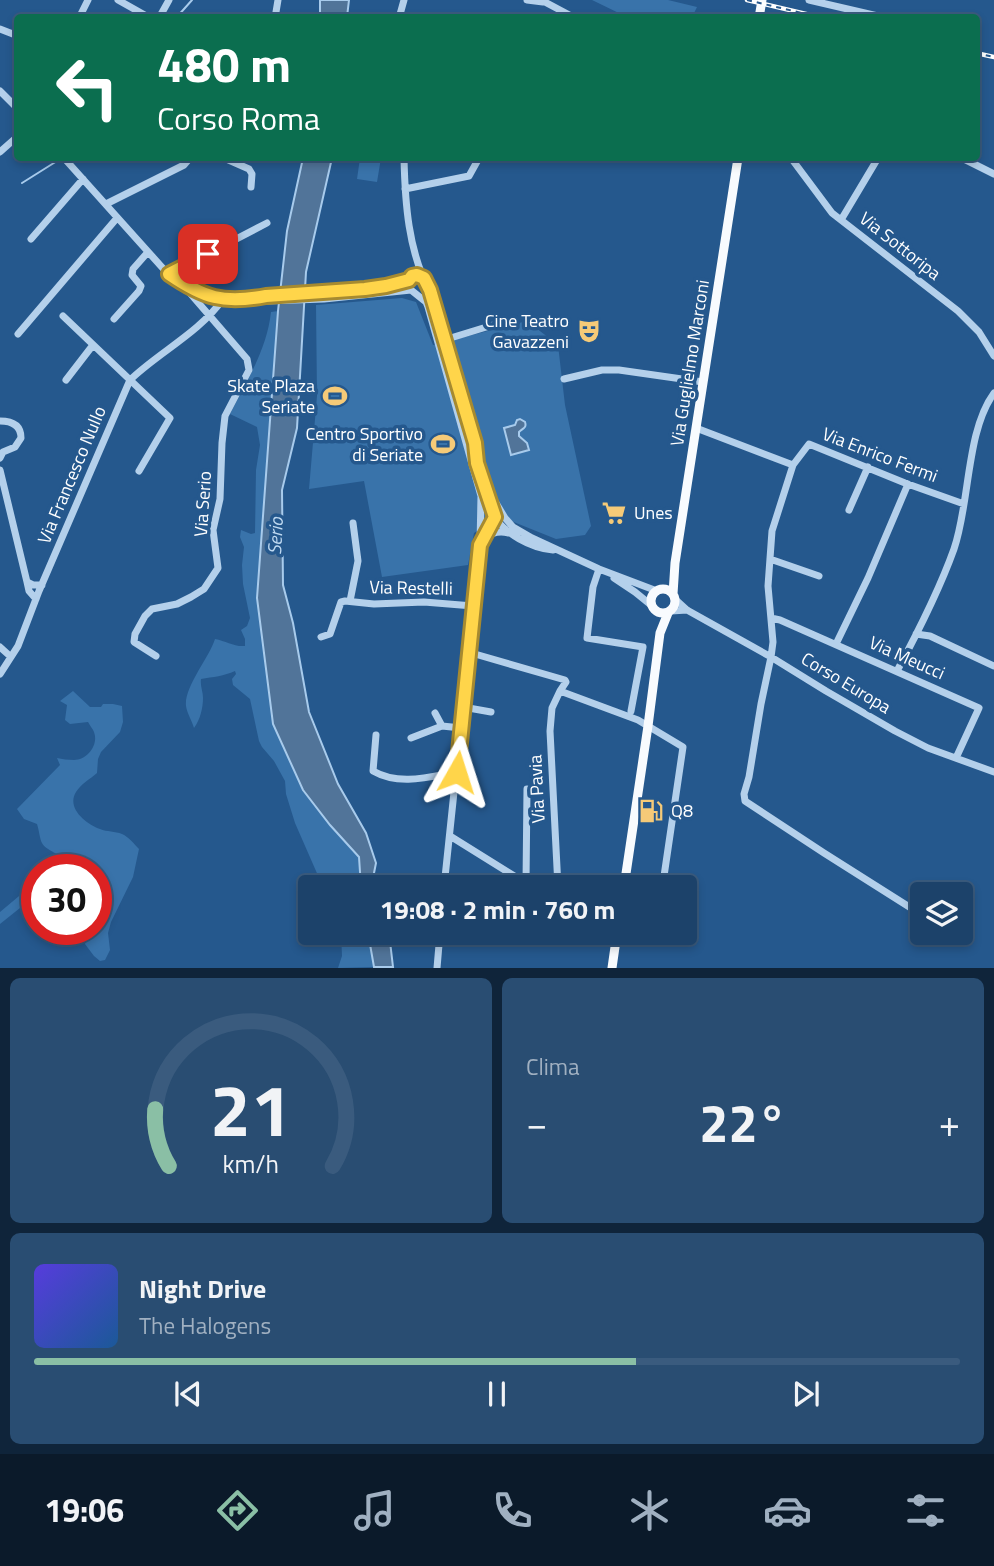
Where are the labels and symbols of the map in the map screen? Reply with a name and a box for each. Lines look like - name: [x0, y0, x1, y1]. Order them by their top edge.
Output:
- street label: Via Sottoripa: [854, 205, 947, 286]
- pin: [178, 224, 238, 284]
- street label: Via Guglielmo Marconi: [663, 278, 716, 448]
- place label: Cine Teatro Gavazzeni: [485, 307, 569, 355]
- theatre icon: Cine Teatro Gavazzeni: [575, 317, 603, 345]
- place label: Skate Plaza Seriate: [227, 372, 315, 420]
- sports icon: Skate Plaza Seriate: [321, 382, 349, 410]
- street label: Via Francesco Nullo: [30, 402, 113, 548]
- place label: Centro Sportivo di Seriate: [306, 420, 423, 468]
- street label: Via Enrico Fermi: [818, 420, 942, 489]
- sports icon: Centro Sportivo di Seriate: [429, 430, 457, 458]
- street label: Via Serio: [187, 470, 218, 538]
- supermarket icon: Unes: [600, 499, 628, 527]
- place label: Unes: [634, 499, 673, 526]
- water label: Serio: [259, 516, 290, 555]
- street label: Via Restelli: [369, 573, 453, 602]
- street label: Via Meucci: [865, 629, 950, 686]
- street label: Corso Europa: [796, 645, 896, 720]
- position arrow: [420, 735, 494, 809]
- street label: Via Pavia: [521, 754, 552, 824]
- fuel station icon: Q8: [637, 797, 665, 825]
- place label: Q8: [671, 797, 693, 824]
- speed limit sign: 30: [21, 854, 112, 945]

